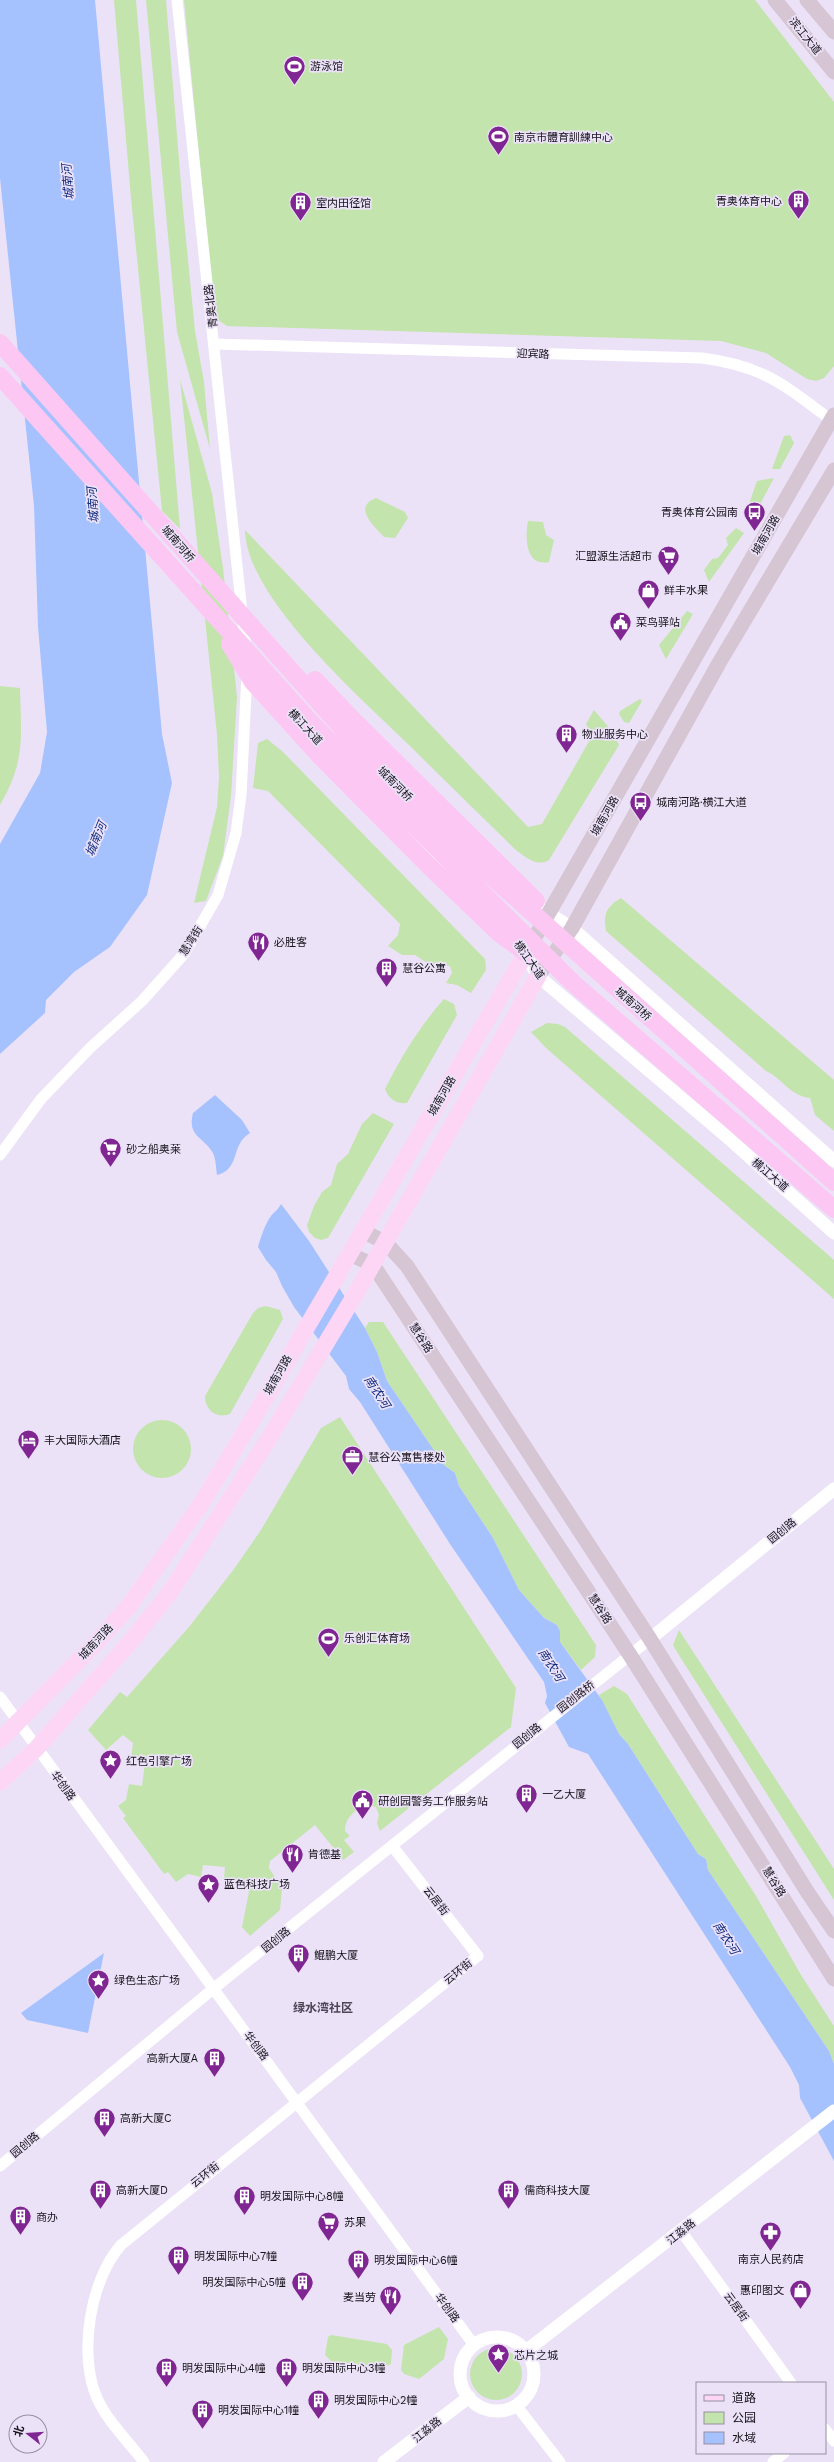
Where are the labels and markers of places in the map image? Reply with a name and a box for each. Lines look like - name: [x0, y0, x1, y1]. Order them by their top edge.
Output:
- sports icon: 游泳馆: [282, 53, 308, 86]
- place label: 游泳馆: [310, 60, 343, 73]
- sports icon: 南京市體育訓練中心: [486, 124, 512, 157]
- place label: 南京市體育訓練中心: [514, 131, 613, 144]
- building icon: 青奥体育中心: [785, 188, 811, 221]
- building icon: 室内田径馆: [287, 190, 313, 223]
- place label: 青奥体育中心: [716, 195, 782, 208]
- place label: 室内田径馆: [316, 197, 371, 210]
- bus stop icon: 青奥体育公园南: [741, 499, 767, 532]
- place label: 青奥体育公园南: [661, 506, 738, 519]
- supermarket icon: 汇盟源生活超市: [655, 543, 681, 576]
- place label: 汇盟源生活超市: [575, 550, 652, 563]
- shop icon: 鲜丰水果: [636, 577, 662, 610]
- place label: 鲜丰水果: [664, 584, 708, 597]
- public building icon: 菜鸟驿站: [608, 609, 634, 642]
- place label: 菜鸟驿站: [636, 616, 680, 629]
- building icon: 物业服务中心: [553, 721, 579, 754]
- place label: 物业服务中心: [582, 728, 648, 741]
- bus stop icon: 城南河路·横江大道: [627, 789, 653, 822]
- place label: 城南河路·横江大道: [656, 796, 747, 809]
- restaurant icon: 必胜客: [246, 929, 272, 962]
- place label: 必胜客: [274, 936, 307, 949]
- building icon: 慧谷公寓: [374, 955, 400, 988]
- place label: 慧谷公寓: [402, 962, 446, 975]
- supermarket icon: 砂之船奥莱: [98, 1136, 124, 1169]
- place label: 砂之船奥莱: [126, 1143, 181, 1156]
- hotel icon: 丰大国际大酒店: [15, 1427, 41, 1460]
- place label: 丰大国际大酒店: [44, 1434, 121, 1447]
- office icon: 慧谷公寓售楼处: [339, 1444, 365, 1477]
- place label: 慧谷公寓售楼处: [368, 1451, 445, 1464]
- sports icon: 乐创汇体育场: [316, 1625, 342, 1658]
- place label: 乐创汇体育场: [344, 1632, 410, 1645]
- place icon: 红色引擎广场: [98, 1748, 124, 1781]
- place label: 红色引擎广场: [126, 1755, 192, 1768]
- building icon: 一乙大厦: [514, 1781, 540, 1814]
- public building icon: 研创园警务工作服务站: [349, 1788, 375, 1821]
- place label: 一乙大厦: [542, 1788, 586, 1801]
- place label: 研创园警务工作服务站: [378, 1795, 488, 1808]
- restaurant icon: 肯德基: [280, 1841, 306, 1874]
- place label: 肯德基: [308, 1848, 341, 1861]
- place icon: 蓝色科技广场: [195, 1871, 221, 1904]
- place label: 蓝色科技广场: [224, 1878, 290, 1891]
- building icon: 鲲鹏大厦: [285, 1942, 311, 1975]
- place label: 鲲鹏大厦: [314, 1949, 358, 1962]
- place icon: 绿色生态广场: [86, 1967, 112, 2000]
- place label: 绿色生态广场: [114, 1974, 180, 1987]
- building icon: 高新大厦A: [201, 2045, 227, 2078]
- place label: 高新大厦A: [147, 2052, 198, 2065]
- building icon: 高新大厦C: [91, 2105, 117, 2138]
- place label: 高新大厦C: [120, 2112, 172, 2125]
- building icon: 高新大厦D: [87, 2177, 113, 2210]
- building icon: 儒商科技大厦: [496, 2177, 522, 2210]
- building icon: 明发国际中心8幢: [231, 2183, 257, 2216]
- place label: 高新大厦D: [116, 2184, 168, 2197]
- place label: 儒商科技大厦: [524, 2184, 590, 2197]
- place label: 明发国际中心8幢: [260, 2190, 344, 2203]
- building icon: 商办: [8, 2204, 34, 2237]
- supermarket icon: 苏果: [316, 2209, 342, 2242]
- place label: 商办: [36, 2211, 58, 2224]
- place label: 苏果: [344, 2216, 366, 2229]
- pharmacy icon: 南京人民药店: [758, 2220, 784, 2253]
- building icon: 明发国际中心7幢: [165, 2243, 191, 2276]
- building icon: 明发国际中心6幢: [345, 2247, 371, 2280]
- place label: 明发国际中心7幢: [194, 2250, 277, 2263]
- place label: 南京人民药店: [738, 2253, 804, 2266]
- place label: 明发国际中心6幢: [374, 2254, 458, 2267]
- building icon: 明发国际中心5幢: [289, 2269, 315, 2302]
- place label: 明发国际中心5幢: [203, 2276, 286, 2289]
- shop icon: 惠印图文: [787, 2277, 813, 2310]
- restaurant icon: 麦当劳: [378, 2284, 404, 2317]
- place label: 惠印图文: [740, 2284, 784, 2297]
- place label: 麦当劳: [343, 2291, 376, 2304]
- place icon: 芯片之城: [485, 2342, 511, 2375]
- place label: 芯片之城: [514, 2349, 558, 2362]
- building icon: 明发国际中心4幢: [153, 2355, 179, 2388]
- building icon: 明发国际中心3幢: [274, 2355, 300, 2388]
- place label: 明发国际中心4幢: [182, 2362, 266, 2375]
- place label: 明发国际中心3幢: [302, 2362, 385, 2375]
- building icon: 明发国际中心2幢: [306, 2387, 332, 2420]
- place label: 明发国际中心2幢: [334, 2394, 417, 2407]
- building icon: 明发国际中心1幢: [190, 2397, 216, 2430]
- place label: 明发国际中心1幢: [218, 2404, 299, 2417]

